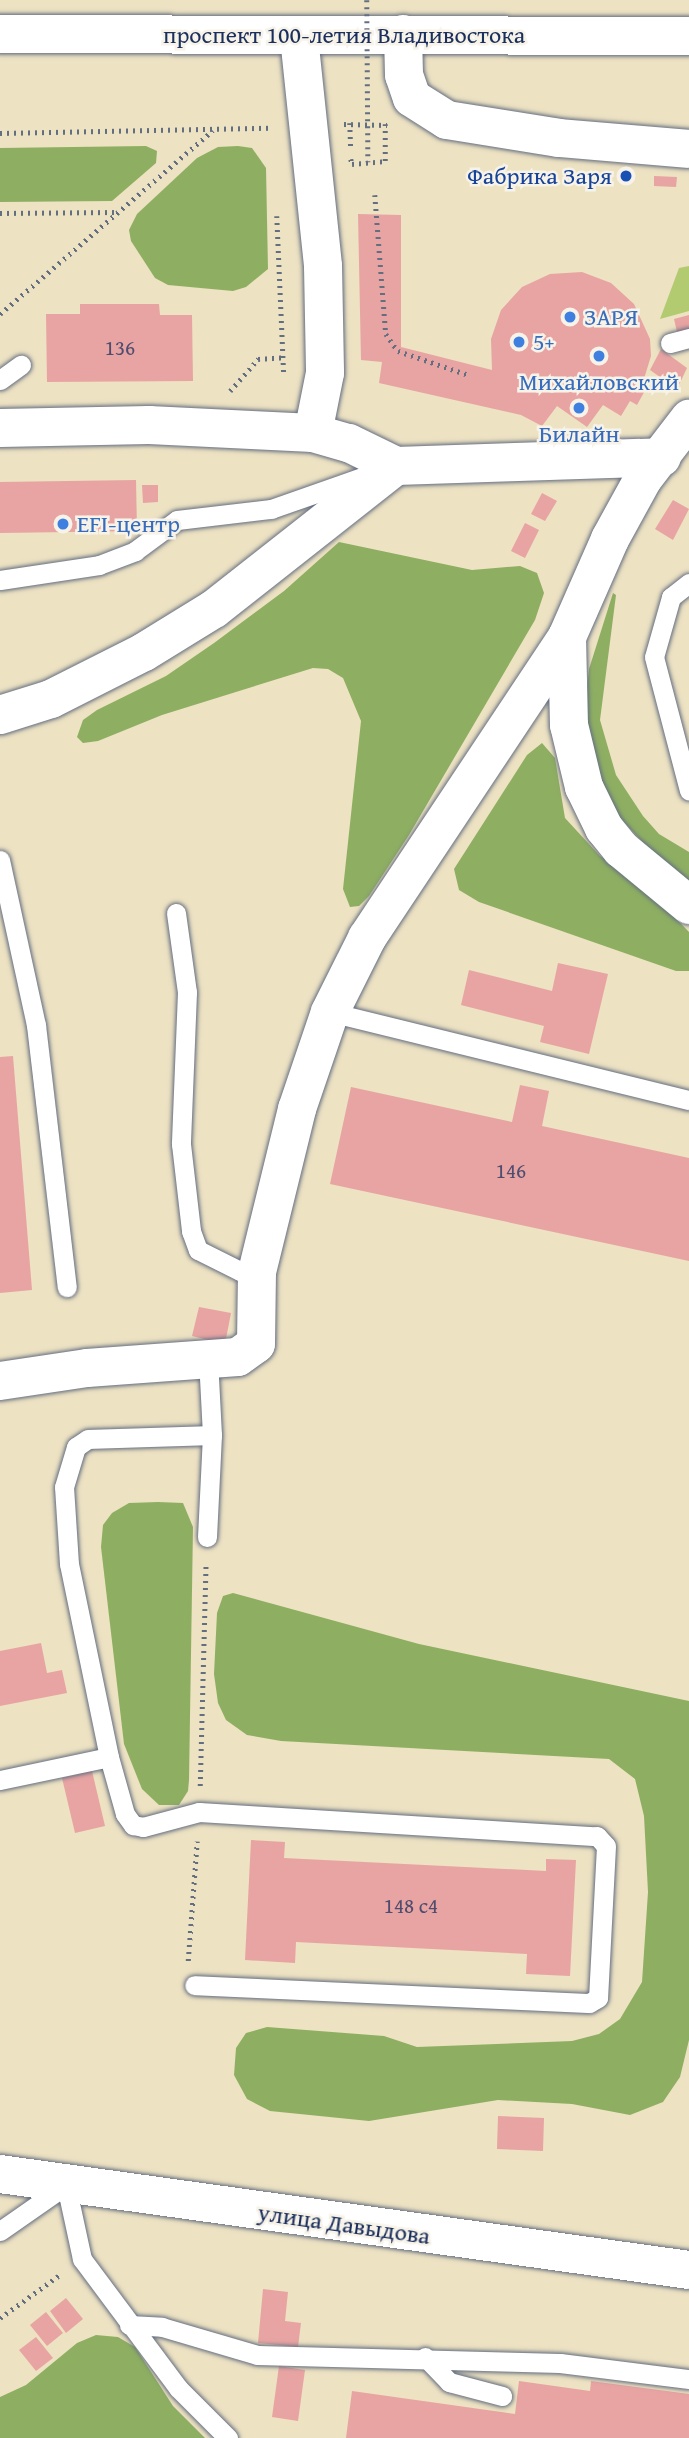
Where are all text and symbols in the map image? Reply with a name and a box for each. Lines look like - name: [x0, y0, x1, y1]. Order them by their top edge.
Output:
- street label: проспект 100-летия Владивостока: [163, 21, 525, 49]
- place label: Фабрика Заря: [467, 162, 612, 190]
- marker: Фабрика Заря: [618, 168, 634, 184]
- place label: ЗАРЯ: [584, 303, 638, 331]
- marker: ЗАРЯ: [562, 309, 578, 325]
- place label: 5+: [533, 328, 554, 356]
- marker: 5+: [511, 334, 527, 350]
- house number: 136: [105, 335, 135, 361]
- marker: Михайловский: [591, 348, 607, 364]
- place label: Михайловский: [519, 368, 679, 396]
- marker: Билайн: [571, 400, 587, 416]
- place label: Билайн: [539, 420, 619, 448]
- place label: EFI-центр: [77, 510, 180, 538]
- marker: EFI-центр: [55, 516, 71, 532]
- house number: 146: [496, 1158, 526, 1184]
- house number: 148 с4: [384, 1893, 438, 1919]
- street label: улица Давыдова: [256, 2198, 432, 2250]

